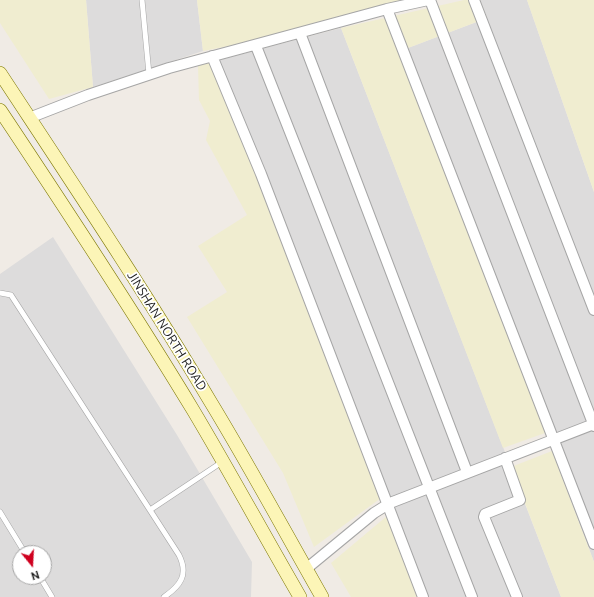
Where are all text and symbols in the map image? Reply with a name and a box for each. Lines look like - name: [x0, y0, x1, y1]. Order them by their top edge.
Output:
- street label: JINSHAN NORTH ROAD: [124, 268, 210, 394]
- north arrow: [12, 545, 52, 585]
- text: N: [30, 568, 41, 582]

